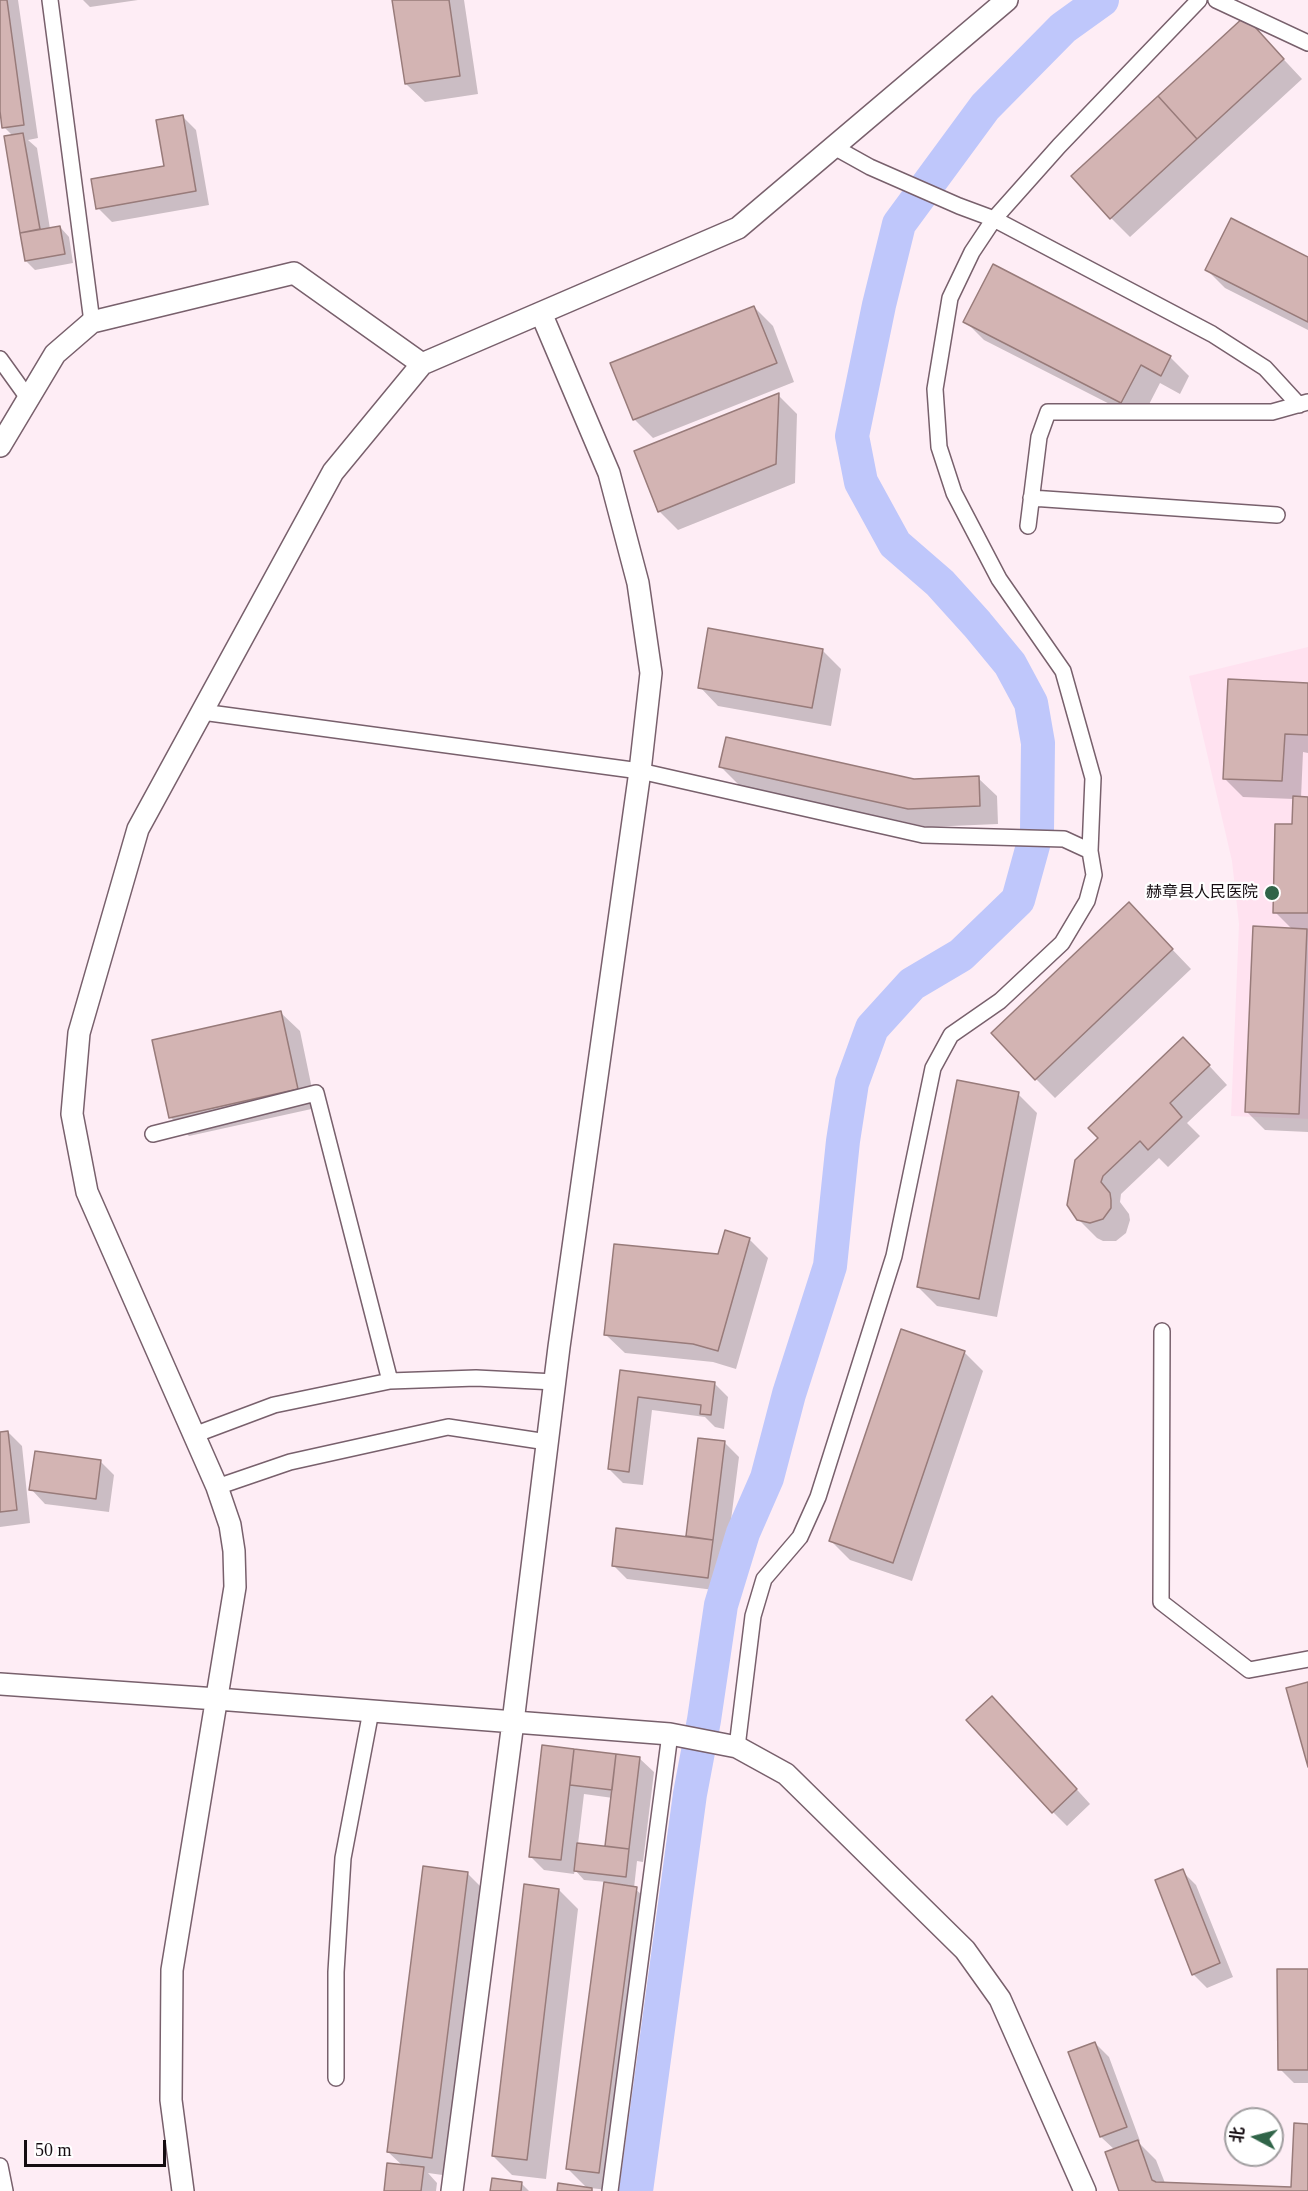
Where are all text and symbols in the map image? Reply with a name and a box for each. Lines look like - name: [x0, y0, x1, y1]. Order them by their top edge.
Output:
- place label: 赫章县人民医院: [1146, 883, 1258, 903]
- marker: 赫章县人民医院: [1263, 884, 1281, 902]
- north arrow: [1224, 2107, 1284, 2167]
- text: 北: [1228, 2126, 1247, 2144]
- scale bar: [27, 2128, 170, 2166]
- text: 50 m: [35, 2140, 72, 2160]

